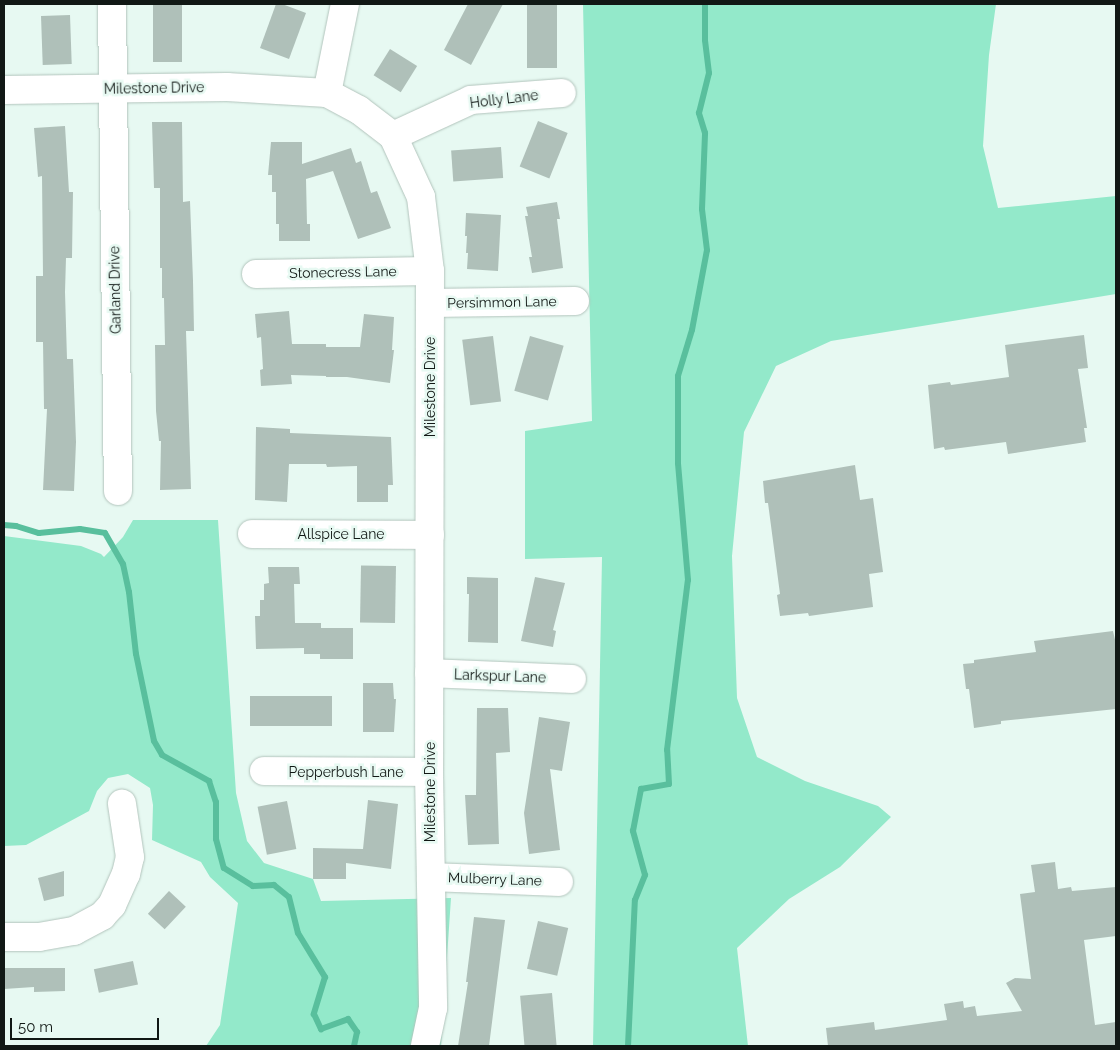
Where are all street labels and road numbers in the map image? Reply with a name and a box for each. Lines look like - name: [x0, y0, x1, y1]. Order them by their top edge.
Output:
- street label: Milestone Drive: [104, 79, 204, 97]
- street label: Holly Lane: [469, 86, 539, 112]
- street label: Garland Drive: [106, 246, 124, 334]
- street label: Stonecress Lane: [289, 263, 397, 281]
- street label: Persimmon Lane: [447, 293, 557, 311]
- street label: Milestone Drive: [422, 337, 438, 437]
- street label: Allspice Lane: [297, 526, 385, 542]
- street label: Larkspur Lane: [453, 666, 547, 686]
- street label: Milestone Drive: [422, 742, 438, 842]
- street label: Pepperbush Lane: [289, 764, 403, 780]
- street label: Mulberry Lane: [448, 869, 542, 889]

